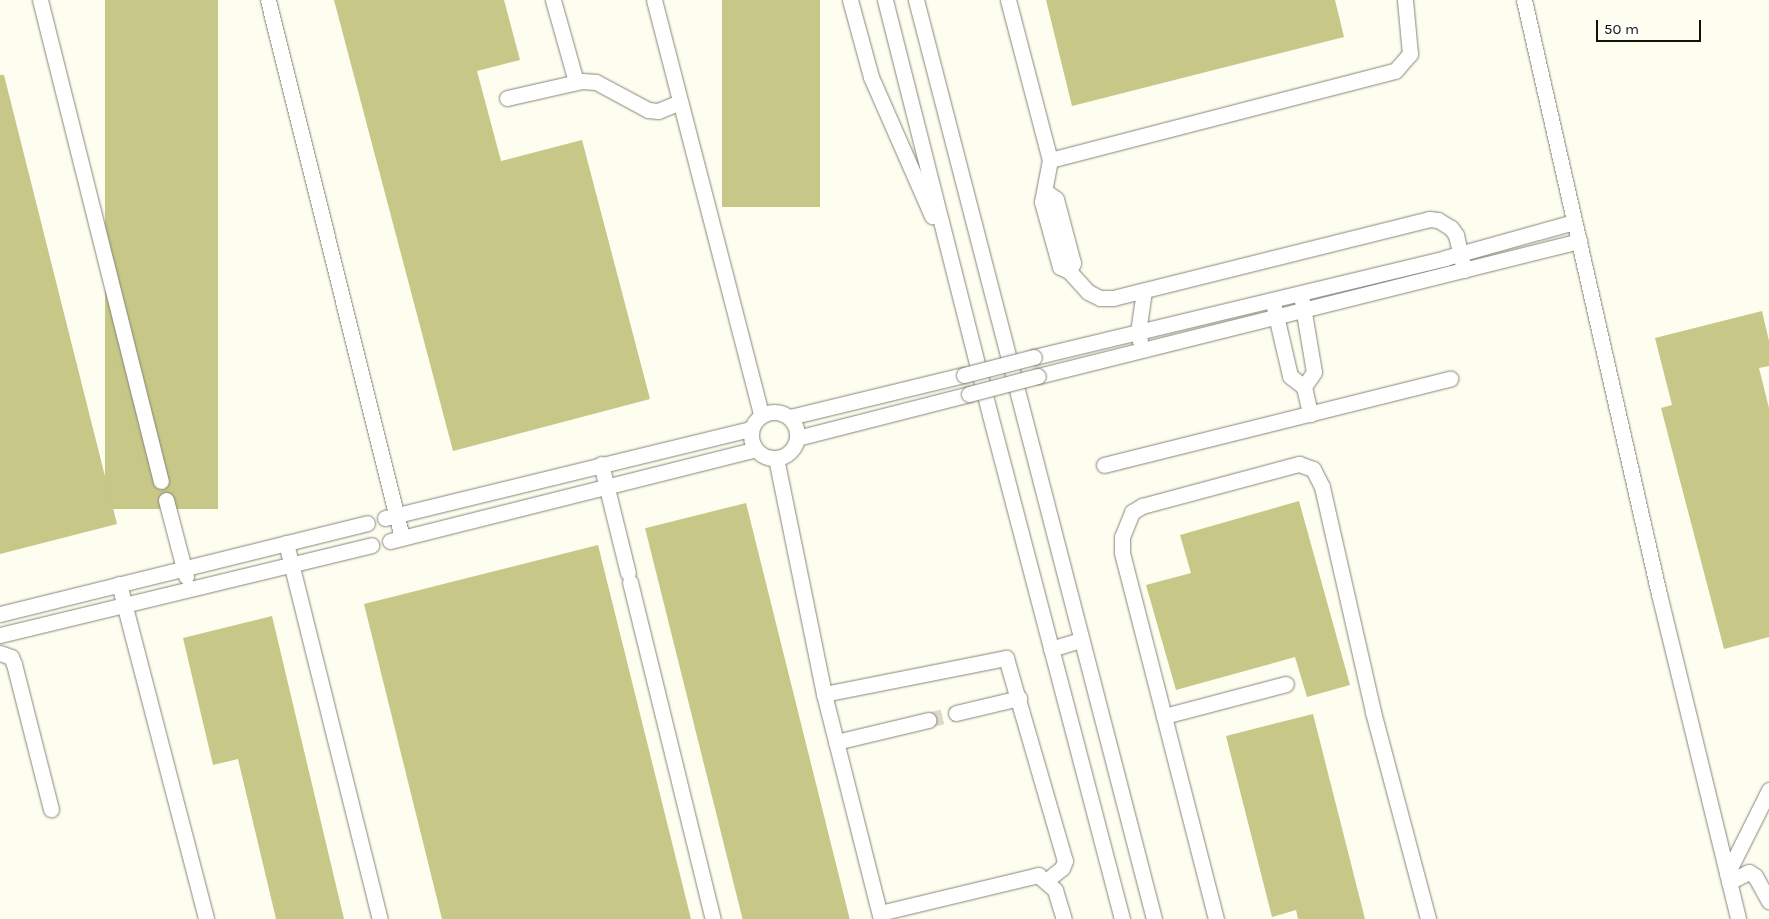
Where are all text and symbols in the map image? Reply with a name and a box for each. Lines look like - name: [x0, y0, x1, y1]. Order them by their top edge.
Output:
- scale bar: [1599, 10, 1704, 42]
- text: 50 m: [1604, 20, 1639, 38]

